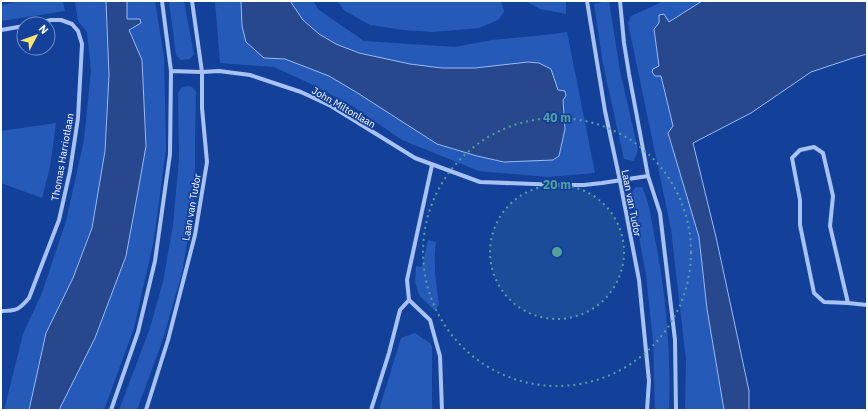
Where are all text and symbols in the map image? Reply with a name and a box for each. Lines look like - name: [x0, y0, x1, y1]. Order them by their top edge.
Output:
- north arrow: [16, 16, 56, 56]
- text: N: [36, 22, 51, 37]
- street label: John Miltonlaan: [310, 84, 378, 131]
- text: 40 m: [543, 110, 571, 125]
- street label: Thomas Harriotlaan: [48, 112, 77, 202]
- street label: Laan van Tudor: [619, 169, 644, 238]
- street label: Laan van Tudor: [179, 172, 204, 242]
- text: 20 m: [543, 177, 571, 192]
- centre of rings: [550, 245, 564, 259]

